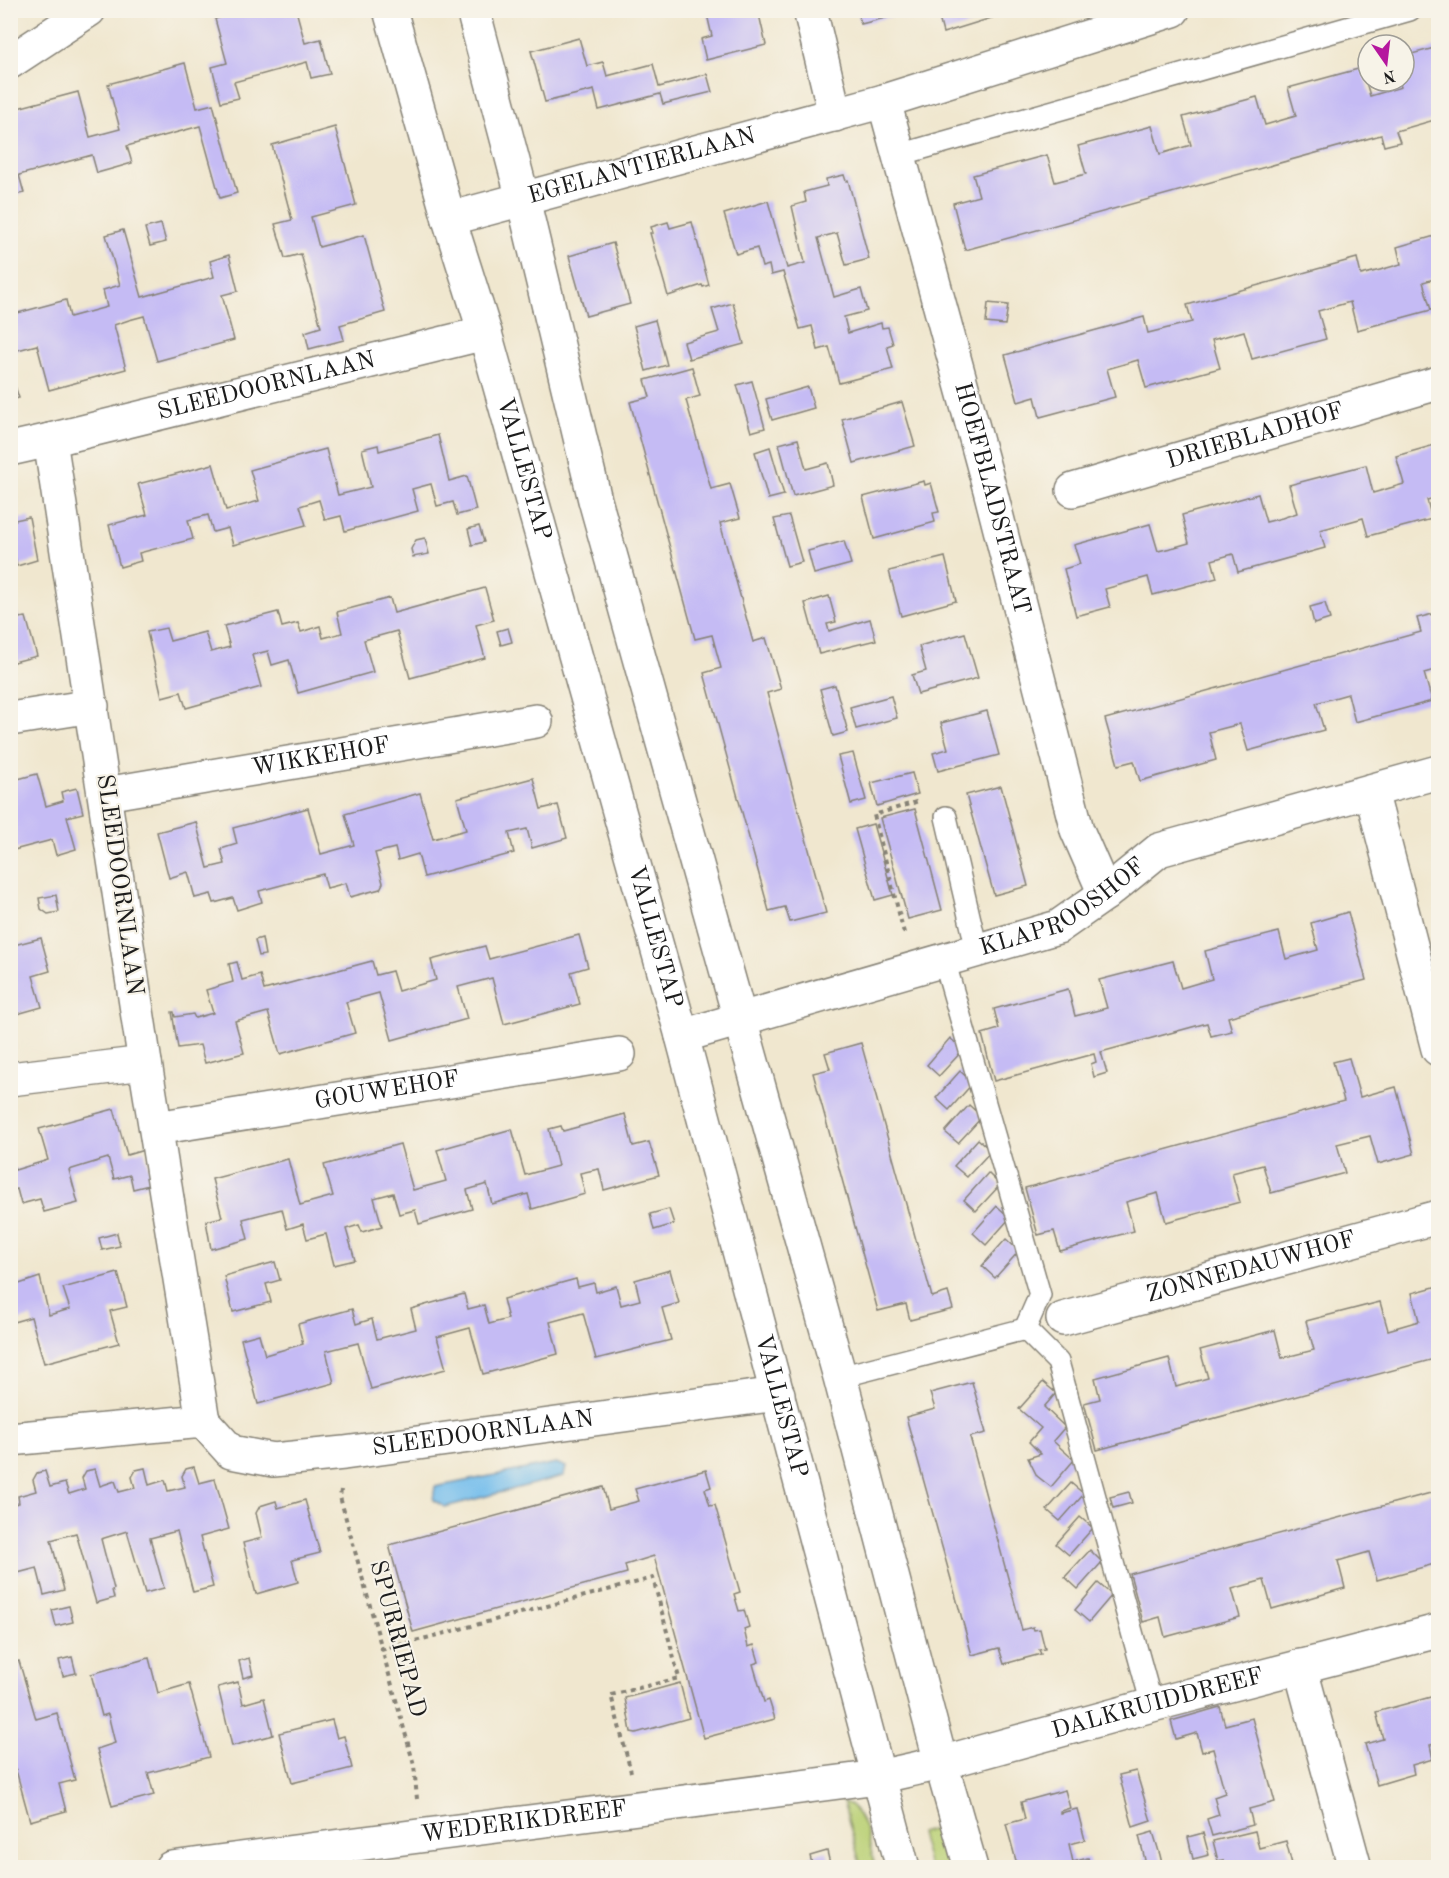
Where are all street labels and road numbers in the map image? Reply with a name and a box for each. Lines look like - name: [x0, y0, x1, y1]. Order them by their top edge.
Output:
- street label: EGELANTIERLAAN: [526, 124, 759, 209]
- street label: SLEEDOORNLAAN: [155, 348, 378, 425]
- street label: HOEFBLADSTRAAT: [949, 380, 1033, 617]
- street label: VALLESTAP: [492, 395, 555, 543]
- street label: DRIEBLADHOF: [1164, 399, 1347, 474]
- street label: WIKKEHOF: [250, 734, 392, 781]
- street label: SLEEDOORNLAAN: [92, 773, 146, 997]
- street label: KLAPROOSHOF: [977, 854, 1150, 961]
- street label: VALLESTAP: [623, 863, 686, 1011]
- street label: GOUWEHOF: [313, 1068, 461, 1114]
- street label: ZONNEDAUWHOF: [1144, 1228, 1359, 1308]
- street label: VALLESTAP: [750, 1332, 811, 1480]
- street label: SLEEDOORNLAAN: [371, 1407, 595, 1461]
- street label: SPURRIEPAD: [365, 1558, 429, 1720]
- street label: DALKRUIDDREEF: [1049, 1665, 1266, 1744]
- street label: WEDERIKDREEF: [420, 1797, 629, 1848]

